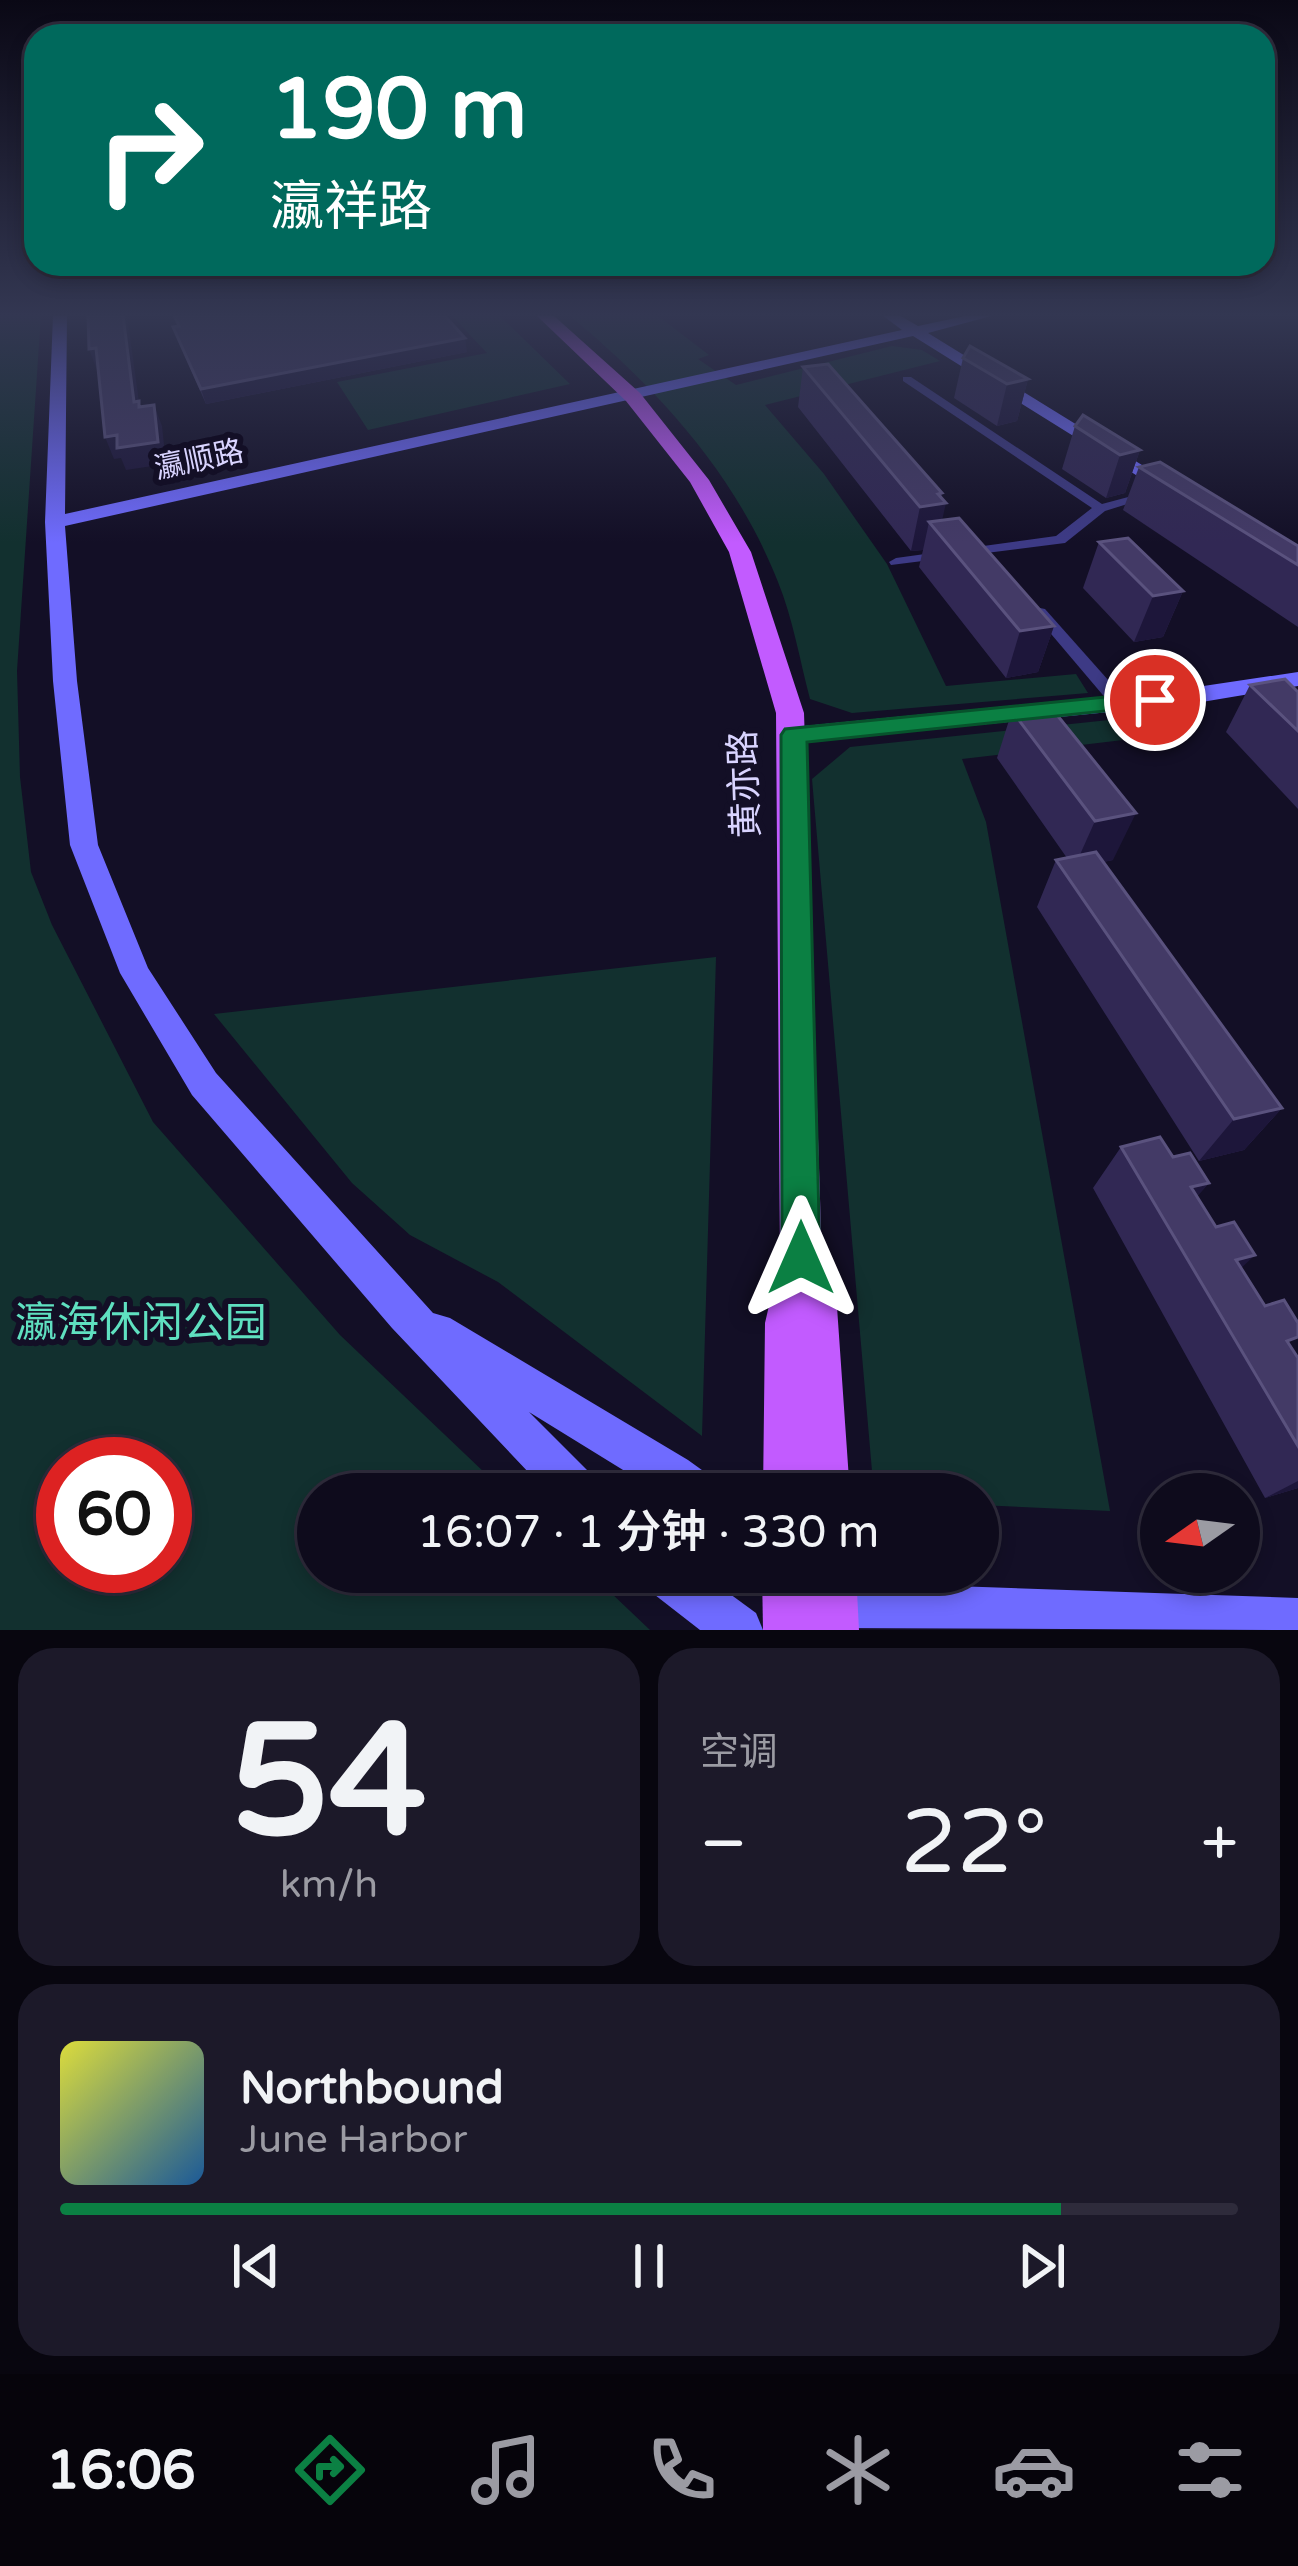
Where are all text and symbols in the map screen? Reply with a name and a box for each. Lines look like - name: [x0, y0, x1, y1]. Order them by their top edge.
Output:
- text: 190 m: [270, 60, 527, 161]
- icon: right: [72, 72, 228, 228]
- text: 瀛祥路: [270, 175, 432, 240]
- street label: 瀛顺路: [151, 433, 247, 487]
- pin: [1104, 649, 1206, 751]
- icon: arrive: [1122, 667, 1188, 733]
- street label: 黄亦路: [722, 729, 768, 839]
- position arrow: [738, 1195, 864, 1321]
- park label: 瀛海休闲公园: [15, 1298, 267, 1349]
- speed limit sign: 60: [36, 1437, 192, 1593]
- north arrow: [1140, 1473, 1260, 1593]
- map controls: [1140, 1473, 1260, 1593]
- text: 16:07 · 1 分钟 · 330 m: [417, 1506, 879, 1560]
- text: 54: [231, 1689, 427, 1877]
- text: 空调: [700, 1729, 778, 1776]
- text: 22°: [900, 1789, 1047, 1898]
- text: −: [700, 1804, 747, 1884]
- text: +: [1201, 1804, 1238, 1884]
- text: km/h: [280, 1861, 378, 1908]
- text: Northbound: [240, 2062, 504, 2116]
- text: June Harbor: [240, 2116, 467, 2163]
- icon: previous: [223, 2233, 289, 2299]
- icon: pause: [616, 2233, 682, 2299]
- icon: next: [1009, 2233, 1075, 2299]
- icon: directions: [288, 2428, 372, 2512]
- icon: music: [464, 2428, 548, 2512]
- icon: phone: [640, 2428, 724, 2512]
- icon: climate: [816, 2428, 900, 2512]
- icon: car: [992, 2428, 1076, 2512]
- icon: filters: [1168, 2428, 1252, 2512]
- text: 16:06: [46, 2438, 196, 2503]

